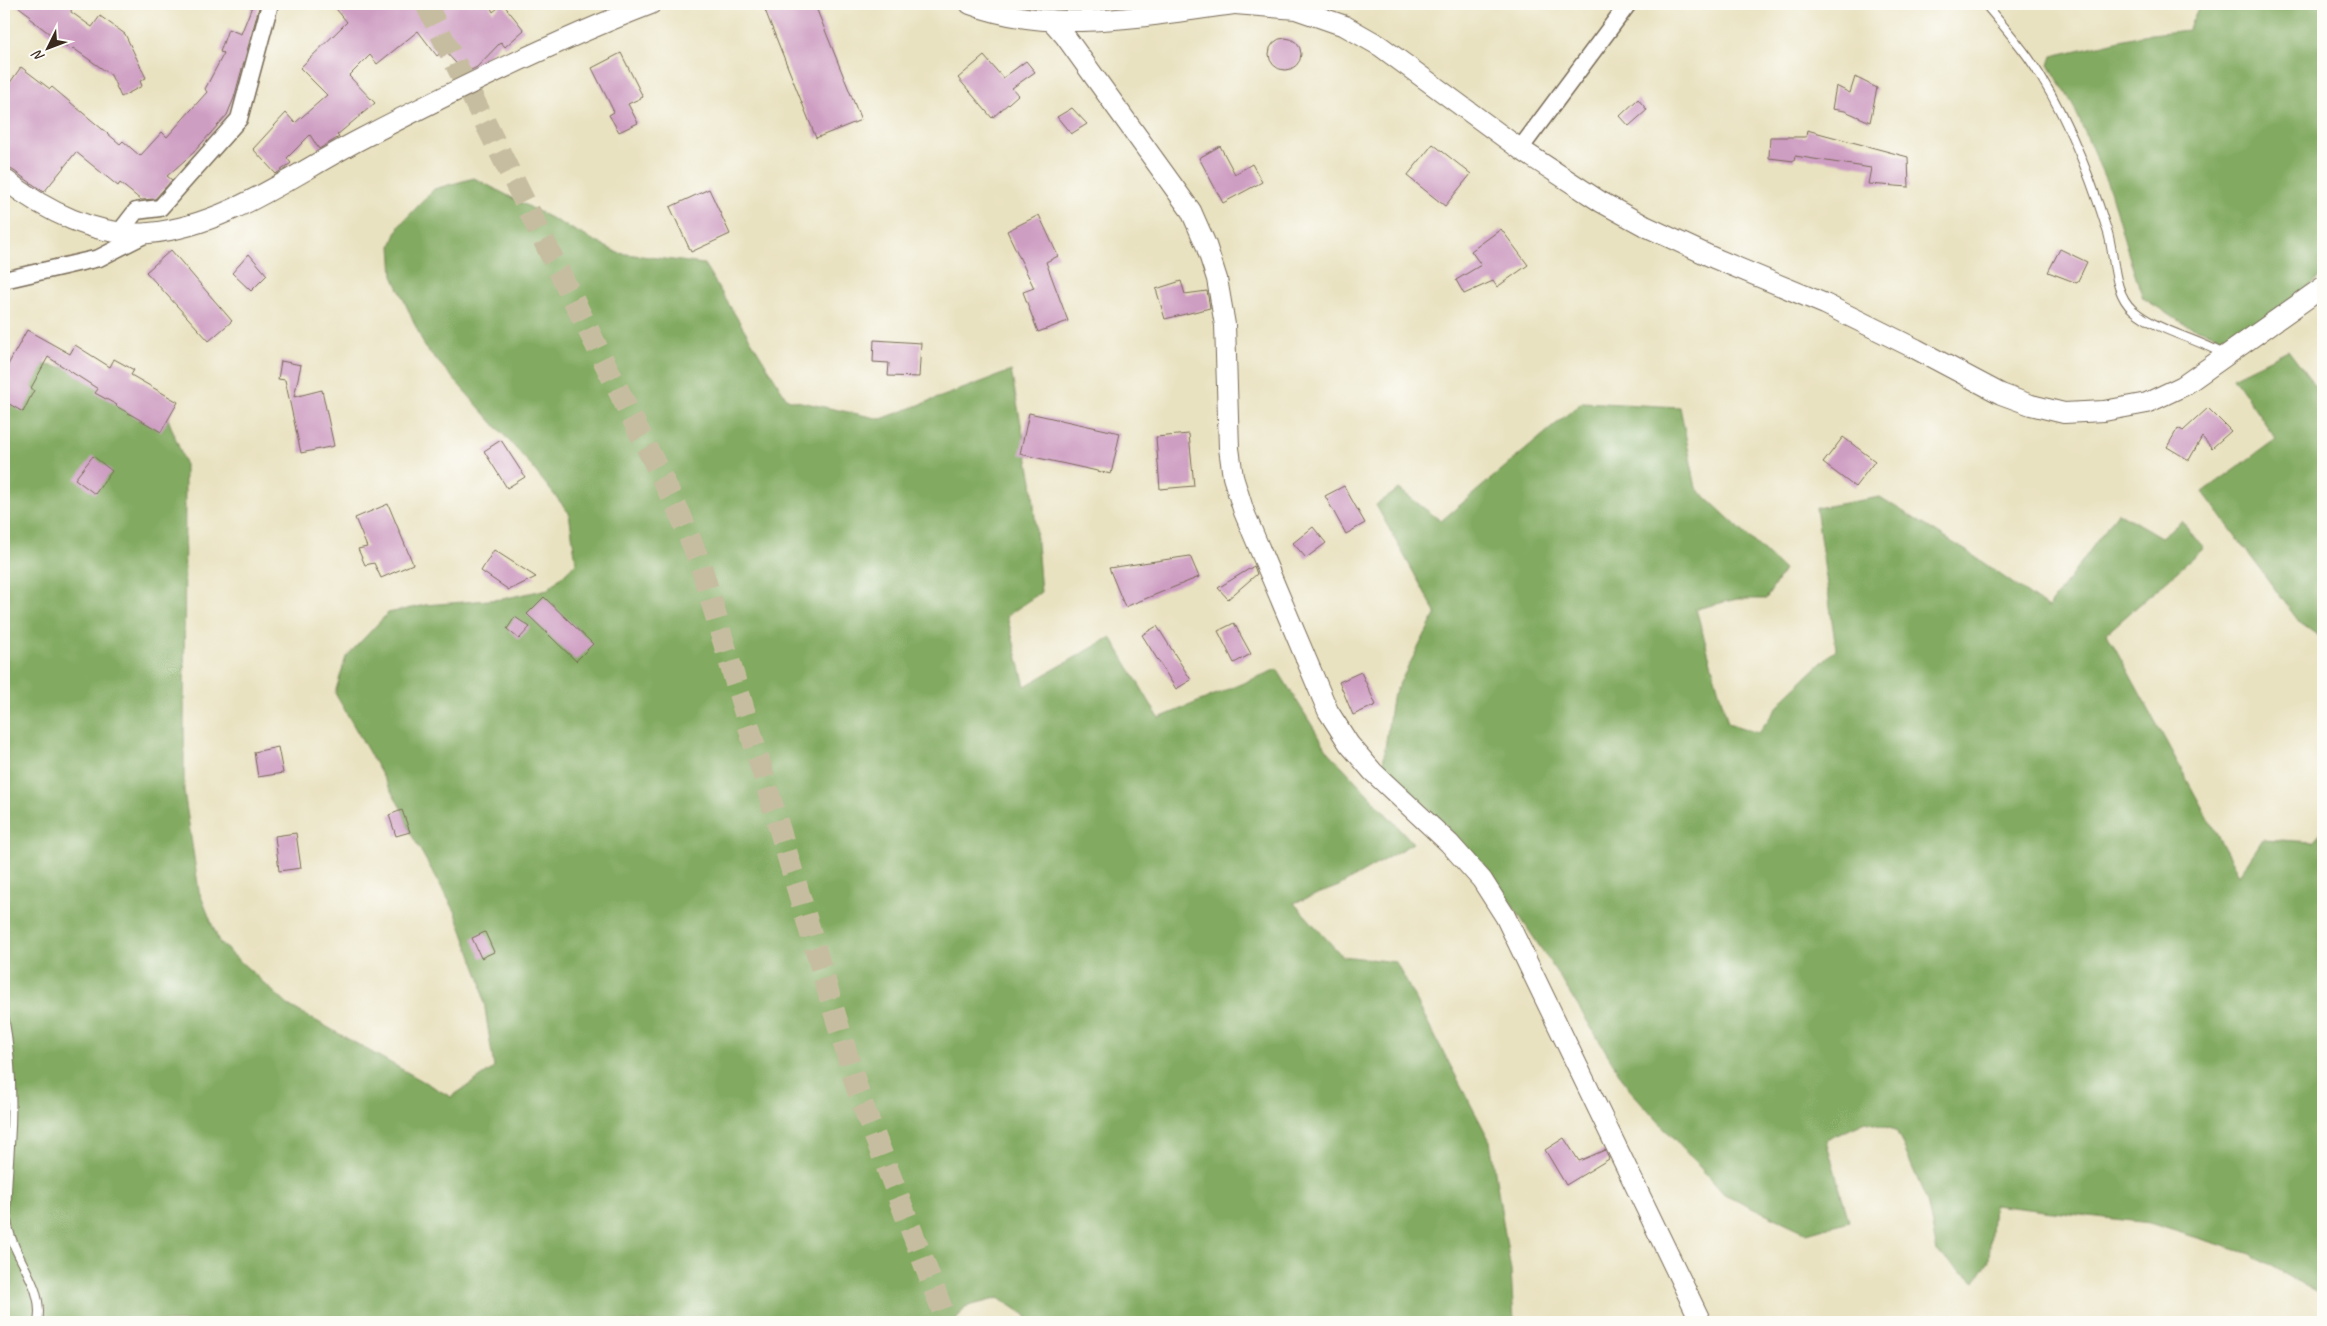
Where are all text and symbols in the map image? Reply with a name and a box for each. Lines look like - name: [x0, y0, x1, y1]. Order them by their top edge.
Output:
- north arrow: [22, 22, 72, 72]
- text: N: [28, 46, 48, 65]

